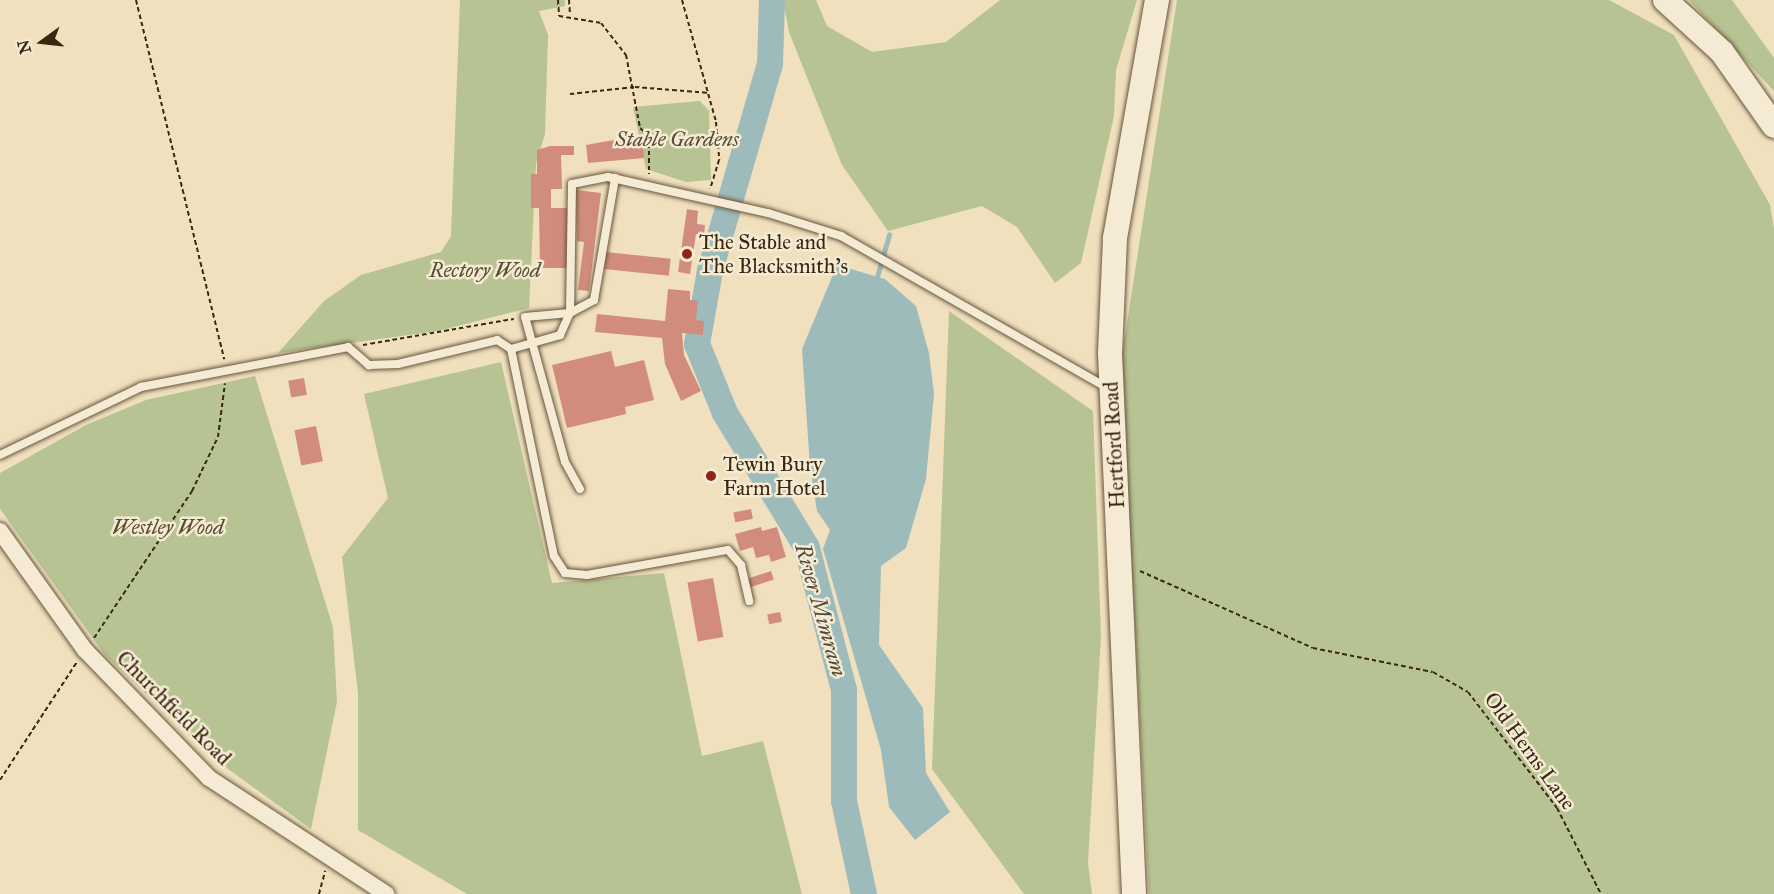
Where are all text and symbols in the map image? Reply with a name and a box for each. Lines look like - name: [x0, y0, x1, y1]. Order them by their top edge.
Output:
- north arrow: [12, 12, 72, 72]
- text: N: [13, 38, 35, 56]
- park label: Stable Gardens: [615, 126, 739, 152]
- place label: The Stable and The Blacksmith's: [699, 229, 848, 279]
- marker: The Stable and The Blacksmith's: [680, 247, 694, 261]
- park label: Rectory Wood: [429, 257, 541, 283]
- street label: Hertford Road: [1098, 381, 1130, 509]
- place label: Tewin Bury Farm Hotel: [723, 451, 826, 501]
- marker: Tewin Bury Farm Hotel: [704, 469, 718, 483]
- park label: Westley Wood: [112, 514, 224, 540]
- water label: River Mimram: [789, 540, 853, 680]
- street label: Churchfield Road: [111, 645, 237, 771]
- street label: Old Herns Lane: [1479, 687, 1581, 815]

